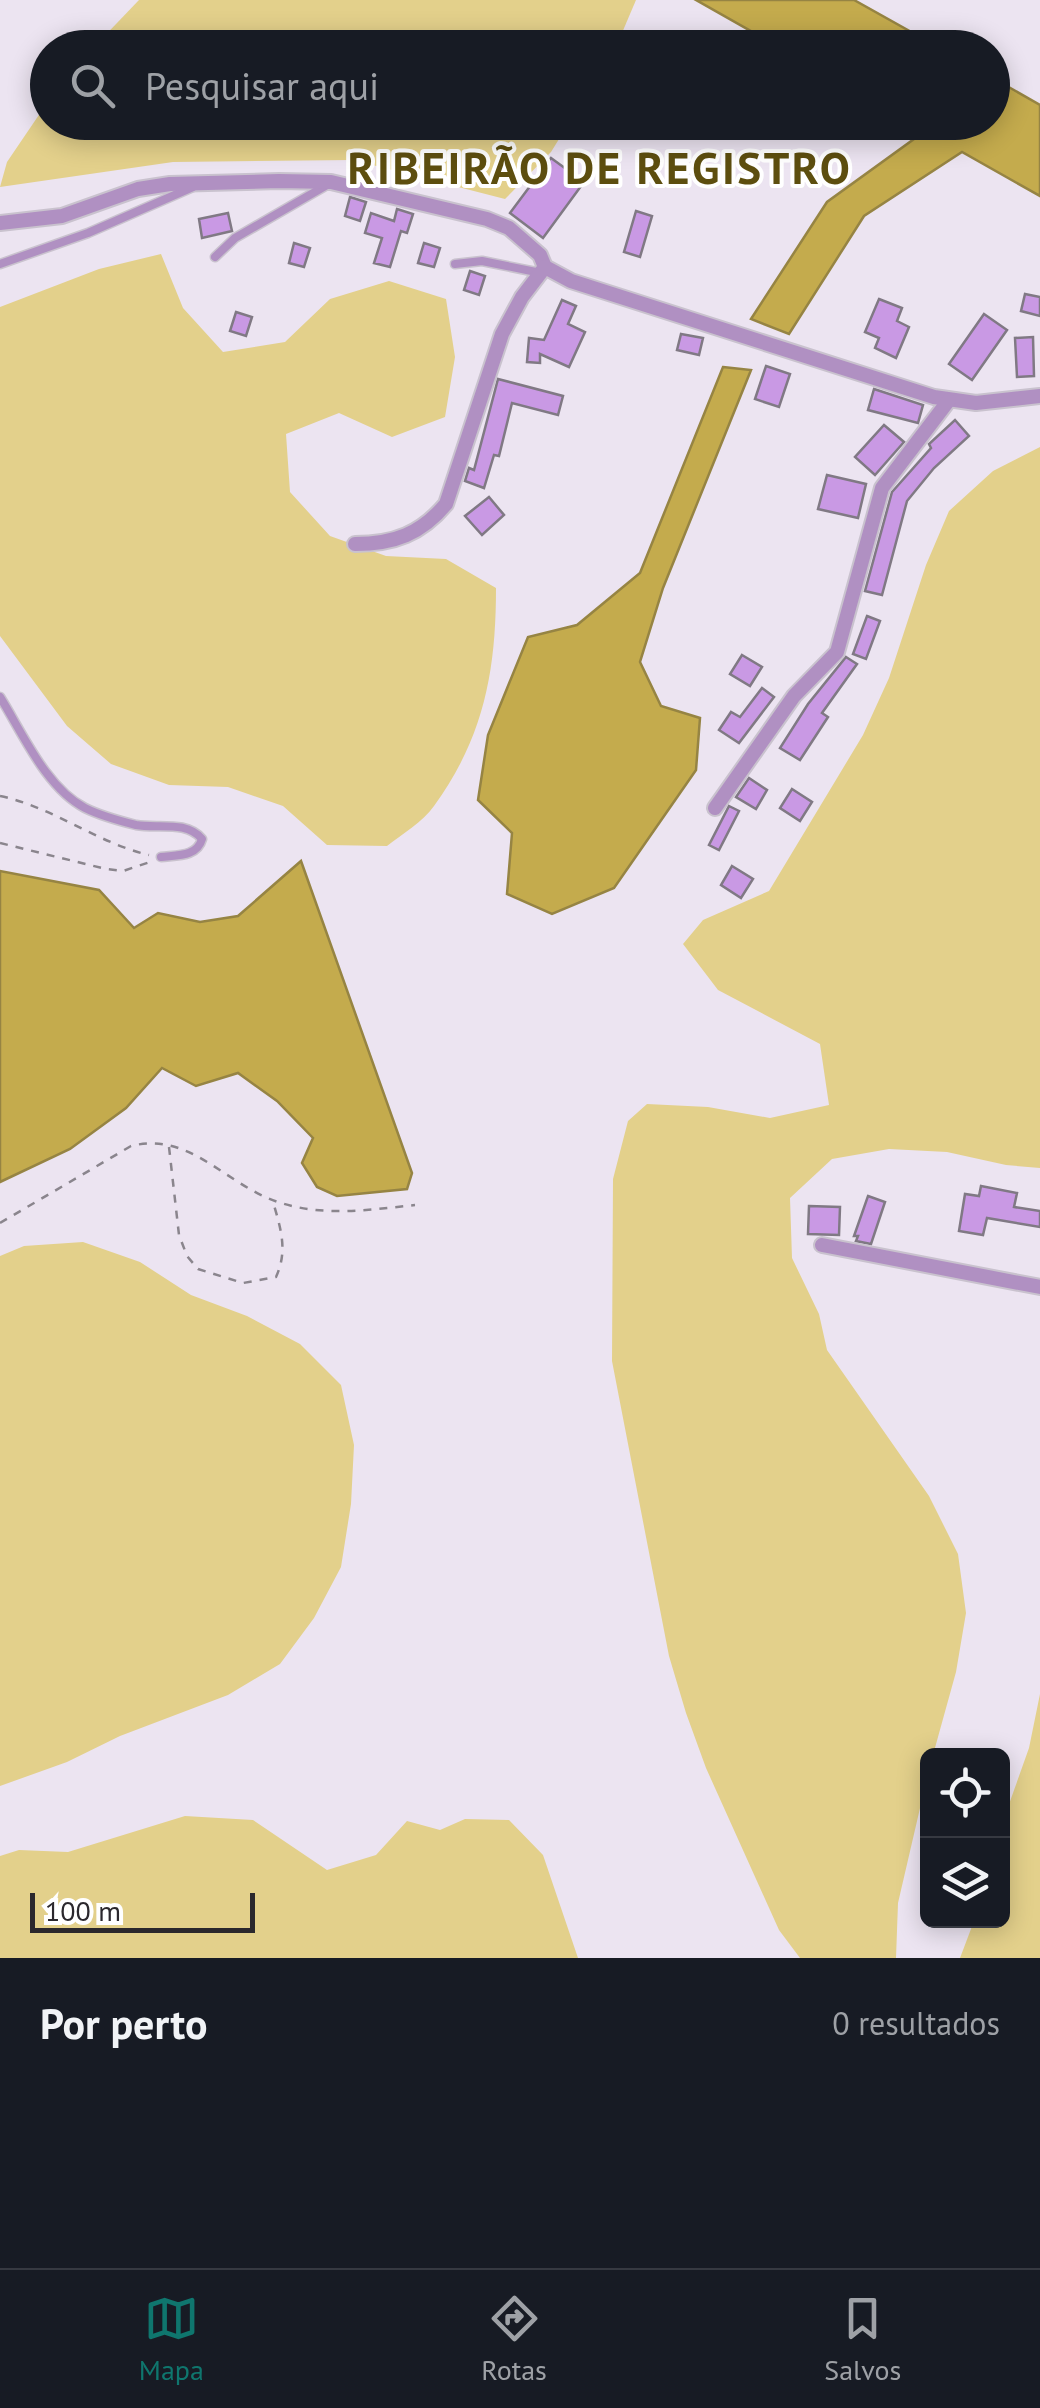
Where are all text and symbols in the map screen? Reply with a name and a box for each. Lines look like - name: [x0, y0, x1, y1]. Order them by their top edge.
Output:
- search box: [30, 30, 1010, 140]
- icon: search: [65, 58, 120, 113]
- text: Pesquisar aqui: [145, 61, 379, 110]
- district label: RIBEIRÃO DE REGISTRO: [348, 138, 853, 196]
- map controls: [920, 1748, 1010, 1928]
- button: locate: [920, 1748, 1010, 1838]
- button: layers: [920, 1838, 1010, 1928]
- scale bar: [30, 1888, 255, 1932]
- text: 100 m: [45, 1892, 121, 1929]
- text: Por perto: [40, 1996, 207, 2051]
- text: 0 resultados: [832, 2002, 1000, 2044]
- tab: Mapa: [139, 2291, 204, 2388]
- tab: Rotas: [481, 2291, 547, 2388]
- tab: Salvos: [824, 2291, 901, 2388]

